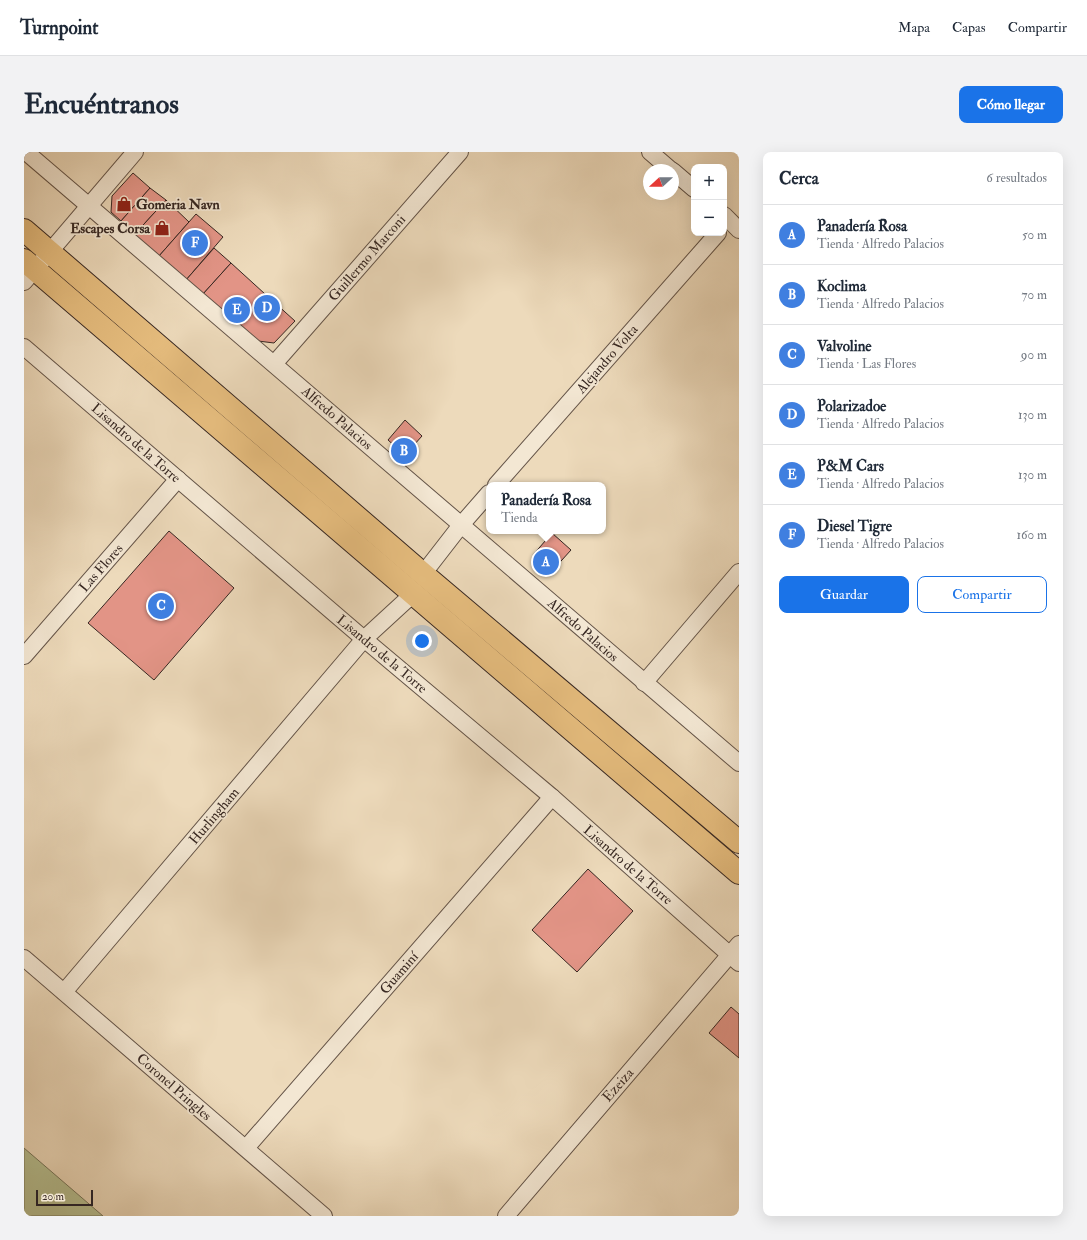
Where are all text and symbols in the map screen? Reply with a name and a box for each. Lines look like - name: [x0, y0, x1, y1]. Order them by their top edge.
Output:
- text: Turnpoint: [20, 16, 98, 40]
- text: Mapa: [898, 19, 930, 36]
- text: Capas: [952, 19, 986, 36]
- text: Compartir: [1008, 19, 1067, 36]
- button: Cómo llegar: [959, 86, 1063, 123]
- text: Encuéntranos: [24, 87, 179, 122]
- north arrow: [643, 164, 679, 200]
- map controls: [691, 164, 727, 236]
- button: +: [691, 164, 727, 200]
- text: Cerca: [779, 168, 819, 189]
- text: 6 resultados: [986, 170, 1047, 186]
- shop icon: Gomeria Navn: [115, 195, 133, 213]
- place label: Gomeria Navn: [136, 196, 221, 213]
- button: −: [691, 200, 727, 236]
- street label: Guillermo Marconi: [325, 211, 409, 305]
- text: Panadería Rosa: [817, 217, 907, 236]
- shop icon: Escapes Corsa: [153, 219, 171, 237]
- place label: Escapes Corsa: [70, 220, 151, 238]
- text: A: [788, 227, 796, 243]
- text: 50 m: [1022, 227, 1047, 243]
- pin: F: [182, 228, 208, 258]
- text: Tienda · Alfredo Palacios: [817, 236, 944, 252]
- text: Koclima: [817, 277, 866, 296]
- text: B: [788, 287, 796, 303]
- text: 70 m: [1022, 287, 1047, 303]
- pin: D: [254, 293, 280, 323]
- pin: E: [224, 295, 250, 325]
- text: Tienda · Alfredo Palacios: [817, 296, 944, 312]
- street label: Alejandro Volta: [572, 321, 642, 398]
- text: Valvoline: [817, 337, 872, 356]
- text: C: [787, 347, 797, 363]
- text: 90 m: [1021, 347, 1047, 363]
- text: Tienda · Las Flores: [817, 356, 916, 372]
- street label: Alfredo Palacios: [297, 382, 376, 454]
- text: Polarizadoe: [817, 397, 886, 416]
- street label: Lisandro de la Torre: [88, 400, 184, 487]
- text: D: [787, 407, 797, 423]
- text: 130 m: [1018, 407, 1047, 423]
- text: Tienda · Alfredo Palacios: [817, 416, 944, 432]
- pin: B: [391, 436, 417, 466]
- text: P&M Cars: [817, 457, 884, 476]
- text: E: [787, 467, 797, 483]
- text: 130 m: [1018, 467, 1047, 483]
- text: Tienda · Alfredo Palacios: [817, 476, 944, 492]
- popup: [486, 482, 606, 534]
- text: Panadería Rosa: [501, 491, 591, 510]
- text: Tienda: [501, 510, 538, 526]
- text: Diesel Tigre: [817, 517, 892, 536]
- text: F: [788, 527, 796, 543]
- text: 160 m: [1016, 527, 1047, 543]
- text: Tienda · Alfredo Palacios: [817, 536, 944, 552]
- street label: Las Flores: [75, 540, 127, 596]
- pin: A: [533, 547, 559, 577]
- button: Guardar: [779, 576, 909, 613]
- button: Compartir: [917, 576, 1047, 613]
- pin: C: [148, 591, 174, 621]
- street label: Alfredo Palacios: [543, 594, 622, 666]
- street label: Lisandro de la Torre: [333, 611, 431, 697]
- your location: [412, 631, 432, 651]
- street label: Hurlingham: [185, 784, 243, 848]
- street label: Lisandro de la Torre: [580, 822, 676, 909]
- street label: Guaminí: [376, 947, 423, 998]
- street label: Coronel Pringles: [133, 1050, 215, 1124]
- street label: Ezeiza: [599, 1065, 637, 1105]
- scale bar: [36, 1188, 93, 1207]
- text: 20 m: [42, 1190, 64, 1203]

